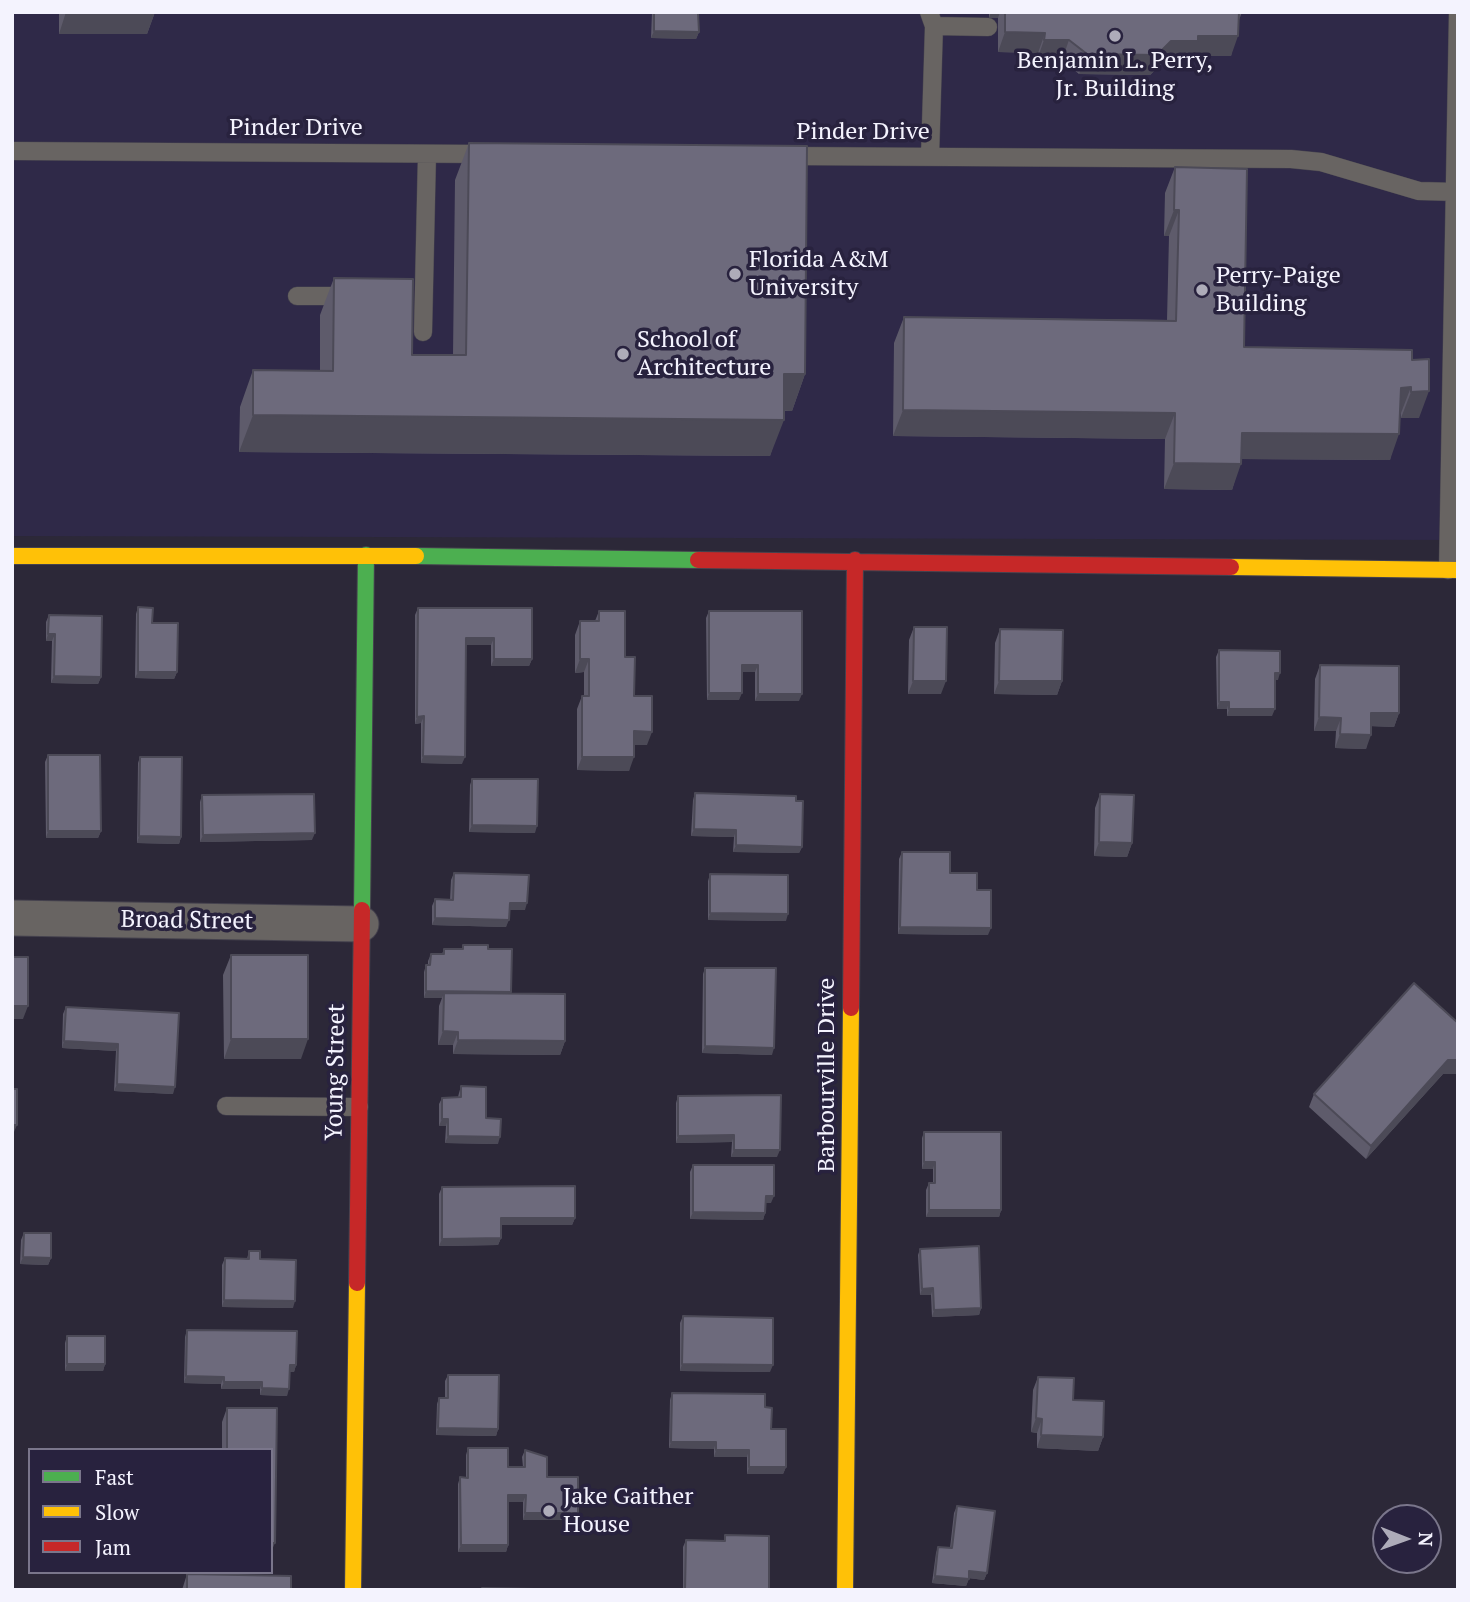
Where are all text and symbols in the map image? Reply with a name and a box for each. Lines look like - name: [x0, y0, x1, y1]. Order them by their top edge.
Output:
- marker: Benjamin L. Perry, Jr. Building: [1107, 28, 1123, 44]
- place label: Benjamin L. Perry, Jr. Building: [1017, 47, 1213, 103]
- street label: Pinder Drive: [229, 114, 363, 142]
- street label: Pinder Drive: [796, 118, 930, 146]
- place label: Florida A&M University: [749, 246, 888, 302]
- place label: Perry-Paige Building: [1216, 262, 1341, 318]
- marker: Florida A&M University: [727, 266, 743, 282]
- marker: Perry-Paige Building: [1194, 282, 1210, 298]
- place label: School of Architecture: [637, 326, 771, 382]
- marker: School of Architecture: [615, 346, 631, 362]
- street label: Broad Street: [120, 905, 254, 937]
- street label: Barbourville Drive: [813, 978, 841, 1172]
- street label: Young Street: [320, 1003, 352, 1141]
- legend: [28, 1448, 273, 1574]
- text: Fast: [95, 1463, 134, 1491]
- place label: Jake Gaither House: [563, 1483, 693, 1539]
- text: Slow: [95, 1498, 139, 1526]
- marker: Jake Gaither House: [541, 1503, 557, 1519]
- north arrow: [1372, 1504, 1442, 1574]
- text: N: [1414, 1532, 1439, 1547]
- text: Jam: [95, 1533, 131, 1561]

